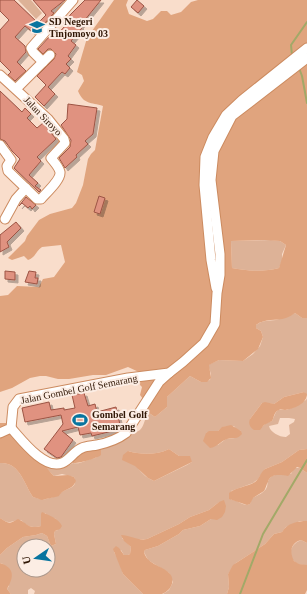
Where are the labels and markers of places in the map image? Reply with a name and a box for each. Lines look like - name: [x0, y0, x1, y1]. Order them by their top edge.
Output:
- place label: SD Negeri Tinjomoyo 03: [49, 16, 108, 39]
- school or university icon: SD Negeri Tinjomoyo 03: [28, 18, 46, 36]
- place label: Gombel Golf Semarang: [92, 409, 148, 432]
- sports icon: Gombel Golf Semarang: [71, 411, 89, 429]

